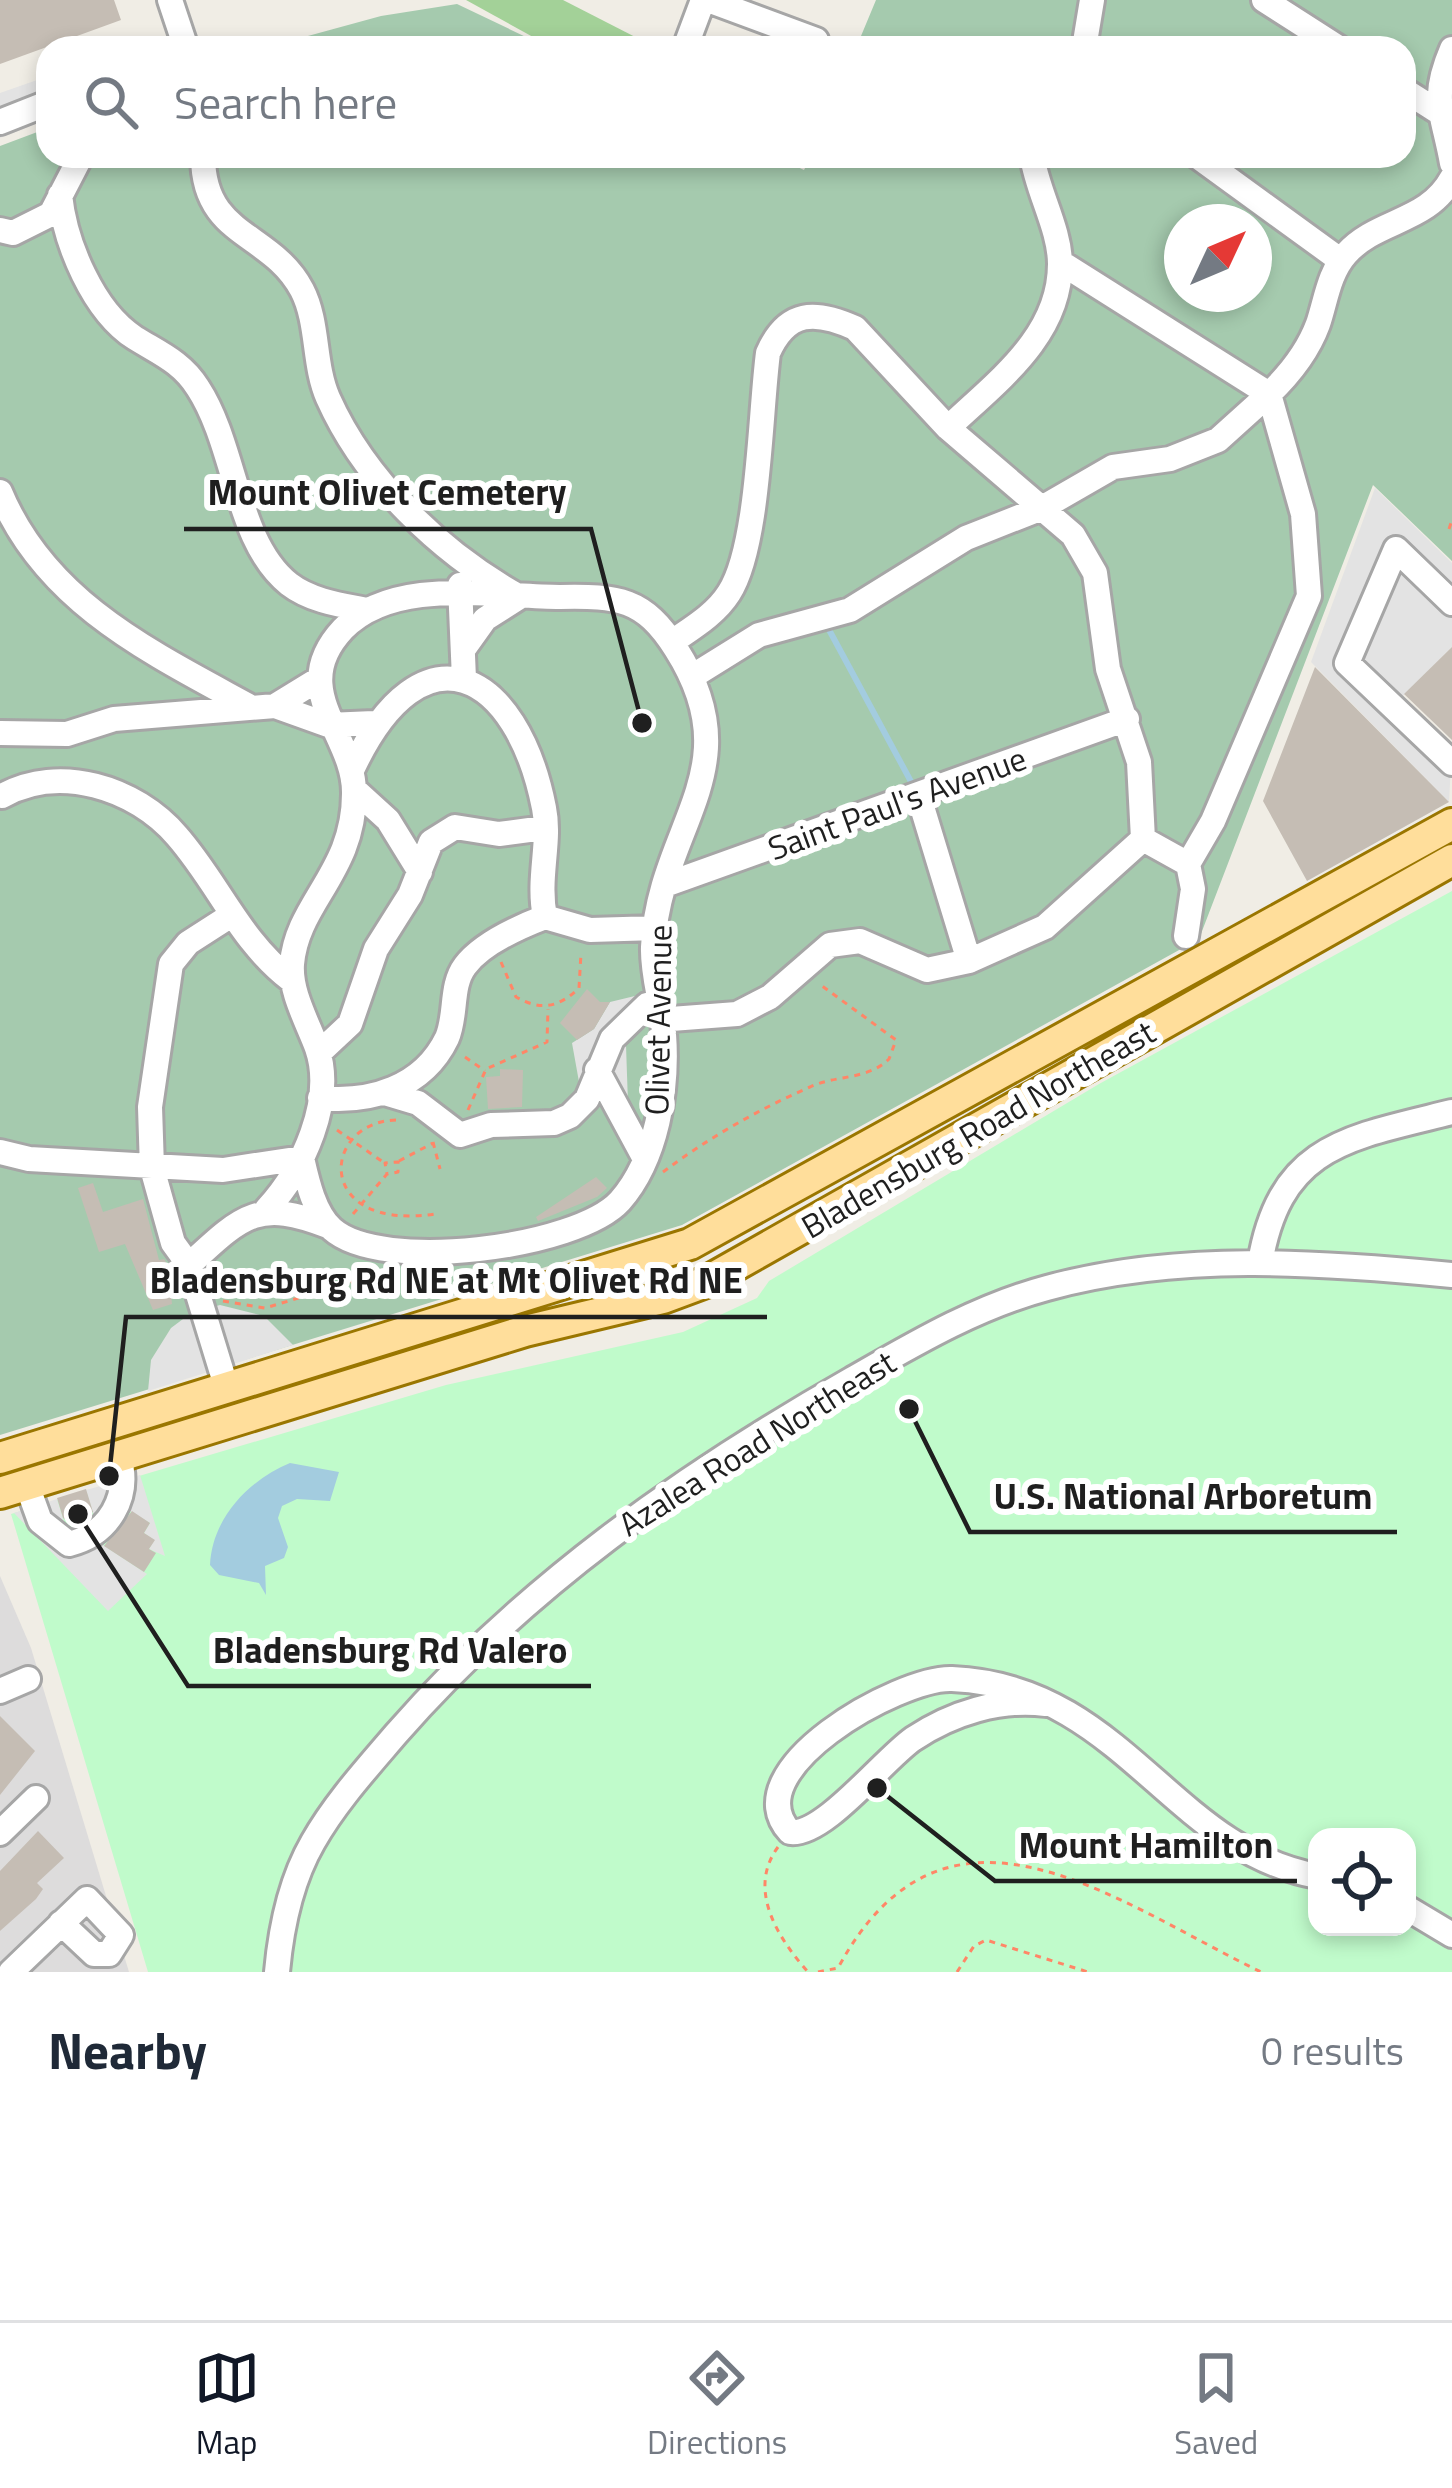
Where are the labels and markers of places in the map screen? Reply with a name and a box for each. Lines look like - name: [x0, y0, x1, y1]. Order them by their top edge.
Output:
- callout: Mount Olivet Cemetery: [184, 457, 591, 529]
- callout: Bladensburg Rd NE at Mt Olivet Rd NE: [126, 1245, 767, 1317]
- callout: U.S. National Arboretum: [970, 1460, 1397, 1532]
- callout: Bladensburg Rd Valero: [188, 1614, 591, 1686]
- callout: Mount Hamilton: [995, 1809, 1297, 1881]

